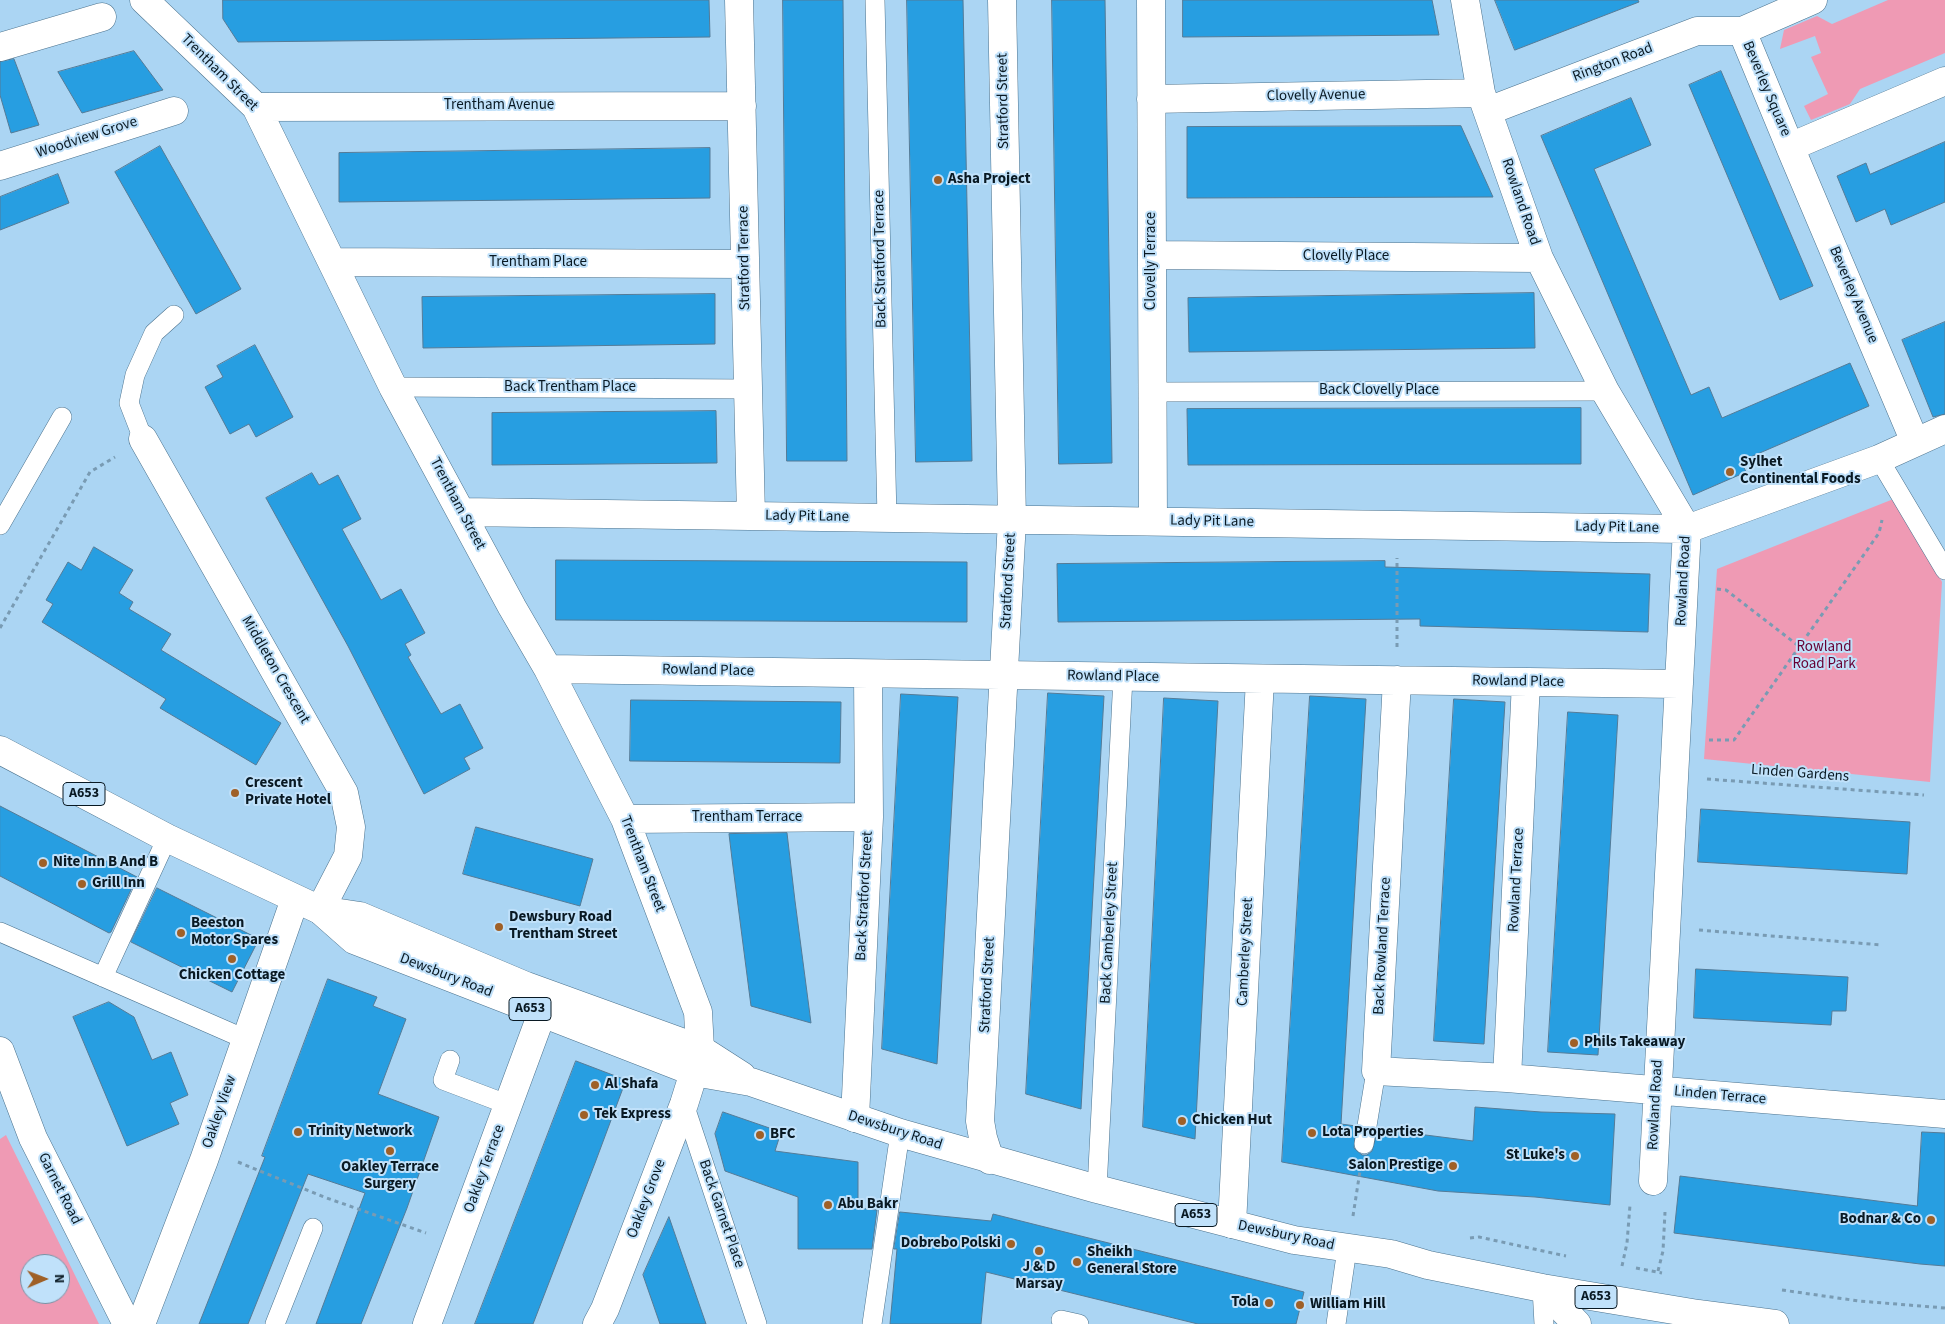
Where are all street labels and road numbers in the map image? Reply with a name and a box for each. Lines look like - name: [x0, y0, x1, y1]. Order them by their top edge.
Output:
- street label: Trentham Street: [177, 31, 261, 115]
- street label: Rington Road: [1570, 39, 1656, 87]
- street label: Beverley Square: [1738, 39, 1794, 139]
- street label: Stratford Street: [994, 53, 1014, 149]
- street label: Clovelly Avenue: [1266, 86, 1366, 106]
- street label: Trentham Avenue: [444, 97, 554, 115]
- street label: Woodview Grove: [34, 113, 140, 163]
- street label: Rowland Road: [1497, 156, 1543, 248]
- street label: Back Stratford Terrace: [871, 190, 891, 328]
- street label: Stratford Terrace: [735, 206, 755, 310]
- street label: Clovelly Terrace: [1143, 212, 1161, 310]
- street label: Beverley Avenue: [1824, 244, 1882, 346]
- street label: Clovelly Place: [1303, 248, 1389, 266]
- street label: Trentham Place: [489, 254, 587, 272]
- street label: Back Trentham Place: [504, 379, 636, 397]
- street label: Back Clovelly Place: [1319, 382, 1439, 400]
- street label: Trentham Street: [425, 455, 489, 553]
- street label: Lady Pit Lane: [765, 507, 849, 527]
- street label: Lady Pit Lane: [1170, 512, 1254, 532]
- street label: Lady Pit Lane: [1575, 518, 1659, 538]
- street label: Stratford Street: [997, 532, 1021, 630]
- street label: Rowland Road: [1673, 535, 1695, 627]
- street label: Middleton Crescent: [237, 613, 313, 727]
- street label: Rowland Place: [662, 661, 754, 681]
- street label: Rowland Place: [1067, 667, 1159, 687]
- street label: Rowland Place: [1472, 672, 1564, 692]
- street label: Linden Gardens: [1750, 762, 1850, 786]
- road number: A653: [63, 782, 105, 806]
- street label: Trentham Terrace: [692, 809, 802, 827]
- street label: Trentham Street: [615, 813, 669, 915]
- street label: Rowland Terrace: [1505, 827, 1529, 933]
- street label: Back Stratford Street: [853, 831, 877, 961]
- street label: Back Camberley Street: [1097, 862, 1123, 1004]
- street label: Back Rowland Terrace: [1370, 877, 1396, 1015]
- street label: Camberley Street: [1234, 897, 1258, 1007]
- street label: Stratford Street: [976, 936, 1000, 1034]
- street label: Dewsbury Road: [397, 950, 495, 1002]
- road number: A653: [509, 998, 551, 1021]
- street label: Rowland Road: [1645, 1059, 1667, 1151]
- street label: Oakley View: [199, 1073, 241, 1151]
- street label: Linden Terrace: [1673, 1083, 1767, 1109]
- street label: Dewsbury Road: [846, 1107, 944, 1155]
- street label: Oakley Terrace: [461, 1123, 509, 1215]
- street label: Garnet Road: [33, 1150, 85, 1228]
- street label: Oakley Grove: [624, 1157, 670, 1241]
- street label: Back Garnet Place: [694, 1158, 748, 1270]
- road number: A653: [1175, 1204, 1217, 1226]
- street label: Dewsbury Road: [1236, 1217, 1336, 1255]
- road number: A653: [1575, 1285, 1617, 1308]

